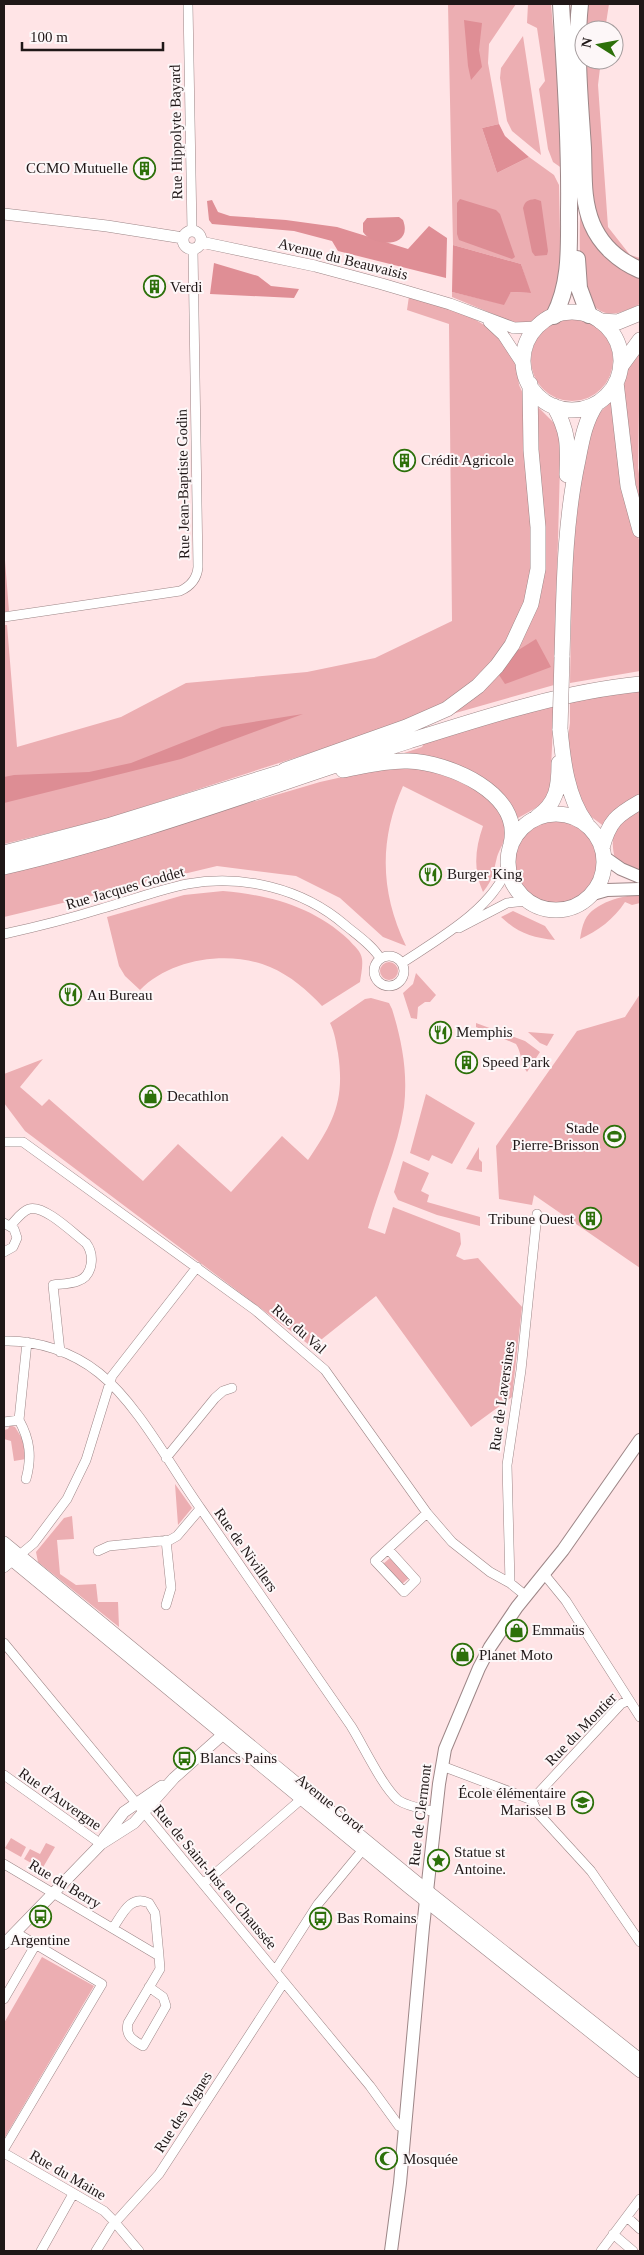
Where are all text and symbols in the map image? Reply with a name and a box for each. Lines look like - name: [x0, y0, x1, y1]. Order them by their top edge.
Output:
- scale bar: [22, 20, 164, 52]
- north arrow: [574, 20, 624, 70]
- text: 100 m: [30, 29, 68, 45]
- text: N: [578, 36, 595, 49]
- street label: Rue Hippolyte Bayard: [167, 64, 185, 200]
- building icon: CCMO Mutuelle: [132, 156, 156, 180]
- place label: CCMO Mutuelle: [26, 160, 128, 176]
- street label: Avenue du Beauvaisis: [277, 235, 410, 283]
- building icon: Verdi: [142, 275, 166, 299]
- place label: Verdi: [170, 279, 203, 295]
- street label: Rue Jean-Baptiste Godin: [174, 408, 192, 559]
- building icon: Crédit Agricole: [393, 448, 417, 472]
- place label: Crédit Agricole: [421, 452, 514, 468]
- restaurant icon: Burger King: [419, 862, 443, 886]
- street label: Rue Jacques Goddet: [64, 863, 187, 913]
- place label: Burger King: [447, 866, 523, 882]
- restaurant icon: Au Bureau: [59, 983, 83, 1007]
- place label: Au Bureau: [87, 987, 153, 1003]
- restaurant icon: Memphis: [428, 1020, 452, 1044]
- place label: Memphis: [456, 1024, 513, 1040]
- building icon: Speed Park: [454, 1050, 478, 1074]
- place label: Speed Park: [482, 1054, 550, 1070]
- shop icon: Decathlon: [139, 1084, 163, 1108]
- place label: Decathlon: [167, 1088, 229, 1104]
- place label: Stade Pierre-Brisson: [512, 1120, 599, 1153]
- sports icon: Stade Pierre-Brisson: [603, 1125, 627, 1149]
- building icon: Tribune Ouest: [578, 1207, 602, 1231]
- place label: Tribune Ouest: [488, 1211, 575, 1227]
- street label: Rue du Val: [269, 1301, 329, 1357]
- street label: Rue de Laversines: [486, 1340, 518, 1452]
- street label: Rue de Nivillers: [211, 1505, 281, 1595]
- shop icon: Emmaüs: [504, 1618, 528, 1642]
- place label: Emmaüs: [532, 1622, 585, 1638]
- shop icon: Planet Moto: [451, 1643, 475, 1667]
- place label: Planet Moto: [479, 1647, 553, 1663]
- street label: Rue du Montier: [542, 1689, 620, 1769]
- bus stop icon: Blancs Pains: [172, 1746, 196, 1770]
- place label: Blancs Pains: [200, 1750, 277, 1766]
- street label: Rue de Clermont: [406, 1762, 434, 1867]
- street label: Rue d'Auvergne: [16, 1765, 105, 1834]
- street label: Avenue Corot: [293, 1771, 368, 1836]
- place label: École élémentaire Marissel B: [458, 1785, 566, 1818]
- school or university icon: École élémentaire Marissel B: [570, 1790, 594, 1814]
- street label: Rue de Saint-Just en Chaussée: [150, 1802, 280, 1953]
- place label: Statue st Antoine.: [454, 1844, 506, 1877]
- place icon: Statue st Antoine.: [426, 1849, 450, 1873]
- street label: Rue du Berry: [26, 1856, 104, 1912]
- bus stop icon: Argentine: [28, 1905, 52, 1929]
- bus stop icon: Bas Romains: [309, 1906, 333, 1930]
- place label: Bas Romains: [337, 1910, 417, 1926]
- place label: Argentine: [10, 1932, 70, 1948]
- street label: Rue des Vignes: [151, 2069, 215, 2155]
- street label: Rue du Maine: [27, 2147, 109, 2203]
- mosque icon: Mosquée: [375, 2147, 399, 2171]
- place label: Mosquée: [403, 2151, 458, 2167]

